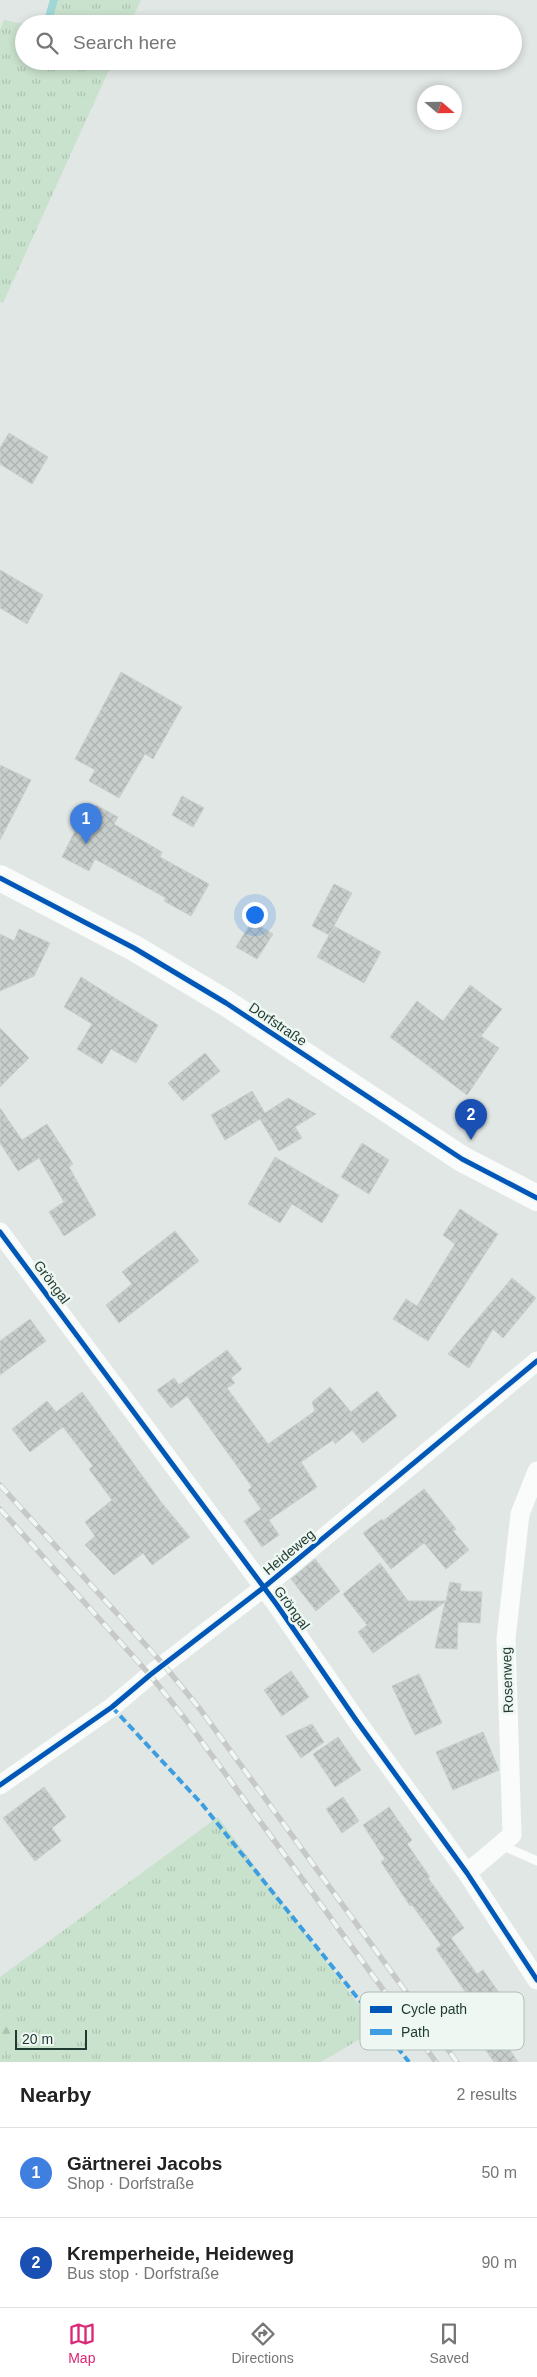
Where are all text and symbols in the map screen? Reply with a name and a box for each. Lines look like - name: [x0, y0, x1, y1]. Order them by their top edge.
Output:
- search box: [15, 15, 522, 70]
- icon: search: [33, 29, 61, 57]
- text: Search here: [73, 32, 177, 53]
- north arrow: [417, 85, 462, 130]
- pin: 1: [70, 803, 102, 844]
- your location: [242, 902, 268, 928]
- street label: Dorfstraße: [246, 999, 310, 1049]
- pin: 2: [455, 1099, 487, 1140]
- street label: Gröngal: [31, 1257, 73, 1307]
- street label: Heideweg: [260, 1526, 318, 1578]
- street label: Gröngal: [271, 1583, 313, 1633]
- street label: Rosenweg: [498, 1647, 516, 1713]
- legend: [360, 1992, 524, 2050]
- text: Cycle path: [401, 2001, 467, 2017]
- text: Path: [401, 2024, 430, 2040]
- scale bar: [15, 2027, 88, 2050]
- text: 20 m: [22, 2031, 53, 2047]
- text: Nearby: [20, 2083, 91, 2106]
- text: 2 results: [457, 2086, 517, 2103]
- text: Gärtnerei Jacobs: [67, 2153, 222, 2174]
- text: 1: [32, 2164, 40, 2181]
- text: 50 m: [481, 2164, 517, 2181]
- text: Shop · Dorfstraße: [67, 2175, 194, 2192]
- text: Kremperheide, Heideweg: [67, 2243, 294, 2264]
- text: 2: [32, 2254, 40, 2271]
- text: 90 m: [481, 2254, 517, 2271]
- text: Bus stop · Dorfstraße: [67, 2265, 219, 2282]
- tab: Map: [68, 2320, 96, 2366]
- tab: Directions: [232, 2320, 294, 2366]
- tab: Saved: [429, 2320, 469, 2366]

